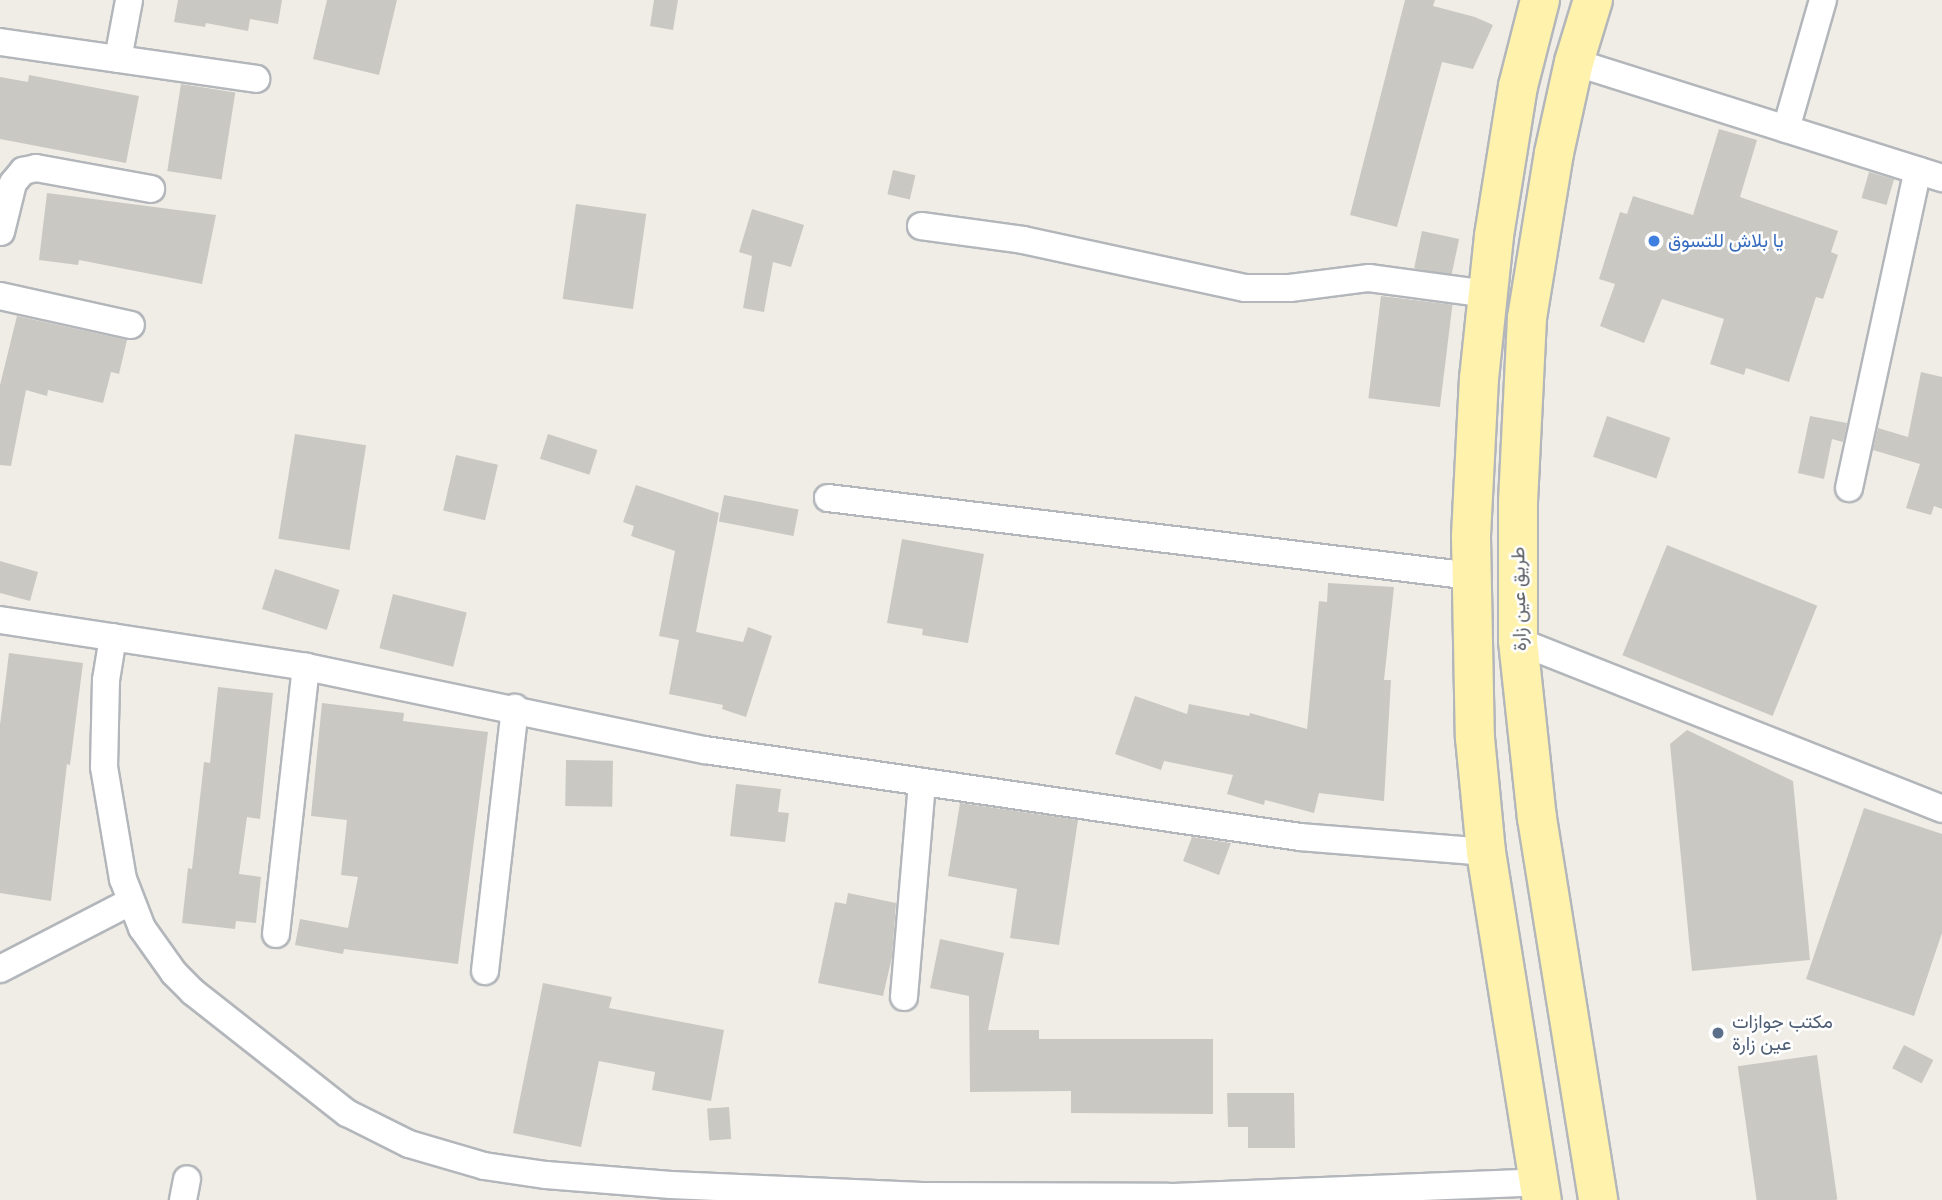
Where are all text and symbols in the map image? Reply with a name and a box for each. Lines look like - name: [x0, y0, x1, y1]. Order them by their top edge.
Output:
- place label: يا بلاش للتسوق: [1668, 230, 1784, 252]
- marker: يا بلاش للتسوق: [1646, 233, 1662, 249]
- street label: طريق عين زارة: [1507, 547, 1531, 651]
- place label: مكتب جوازات عين زارة: [1732, 1011, 1833, 1055]
- marker: مكتب جوازات عين زارة: [1710, 1025, 1726, 1041]

